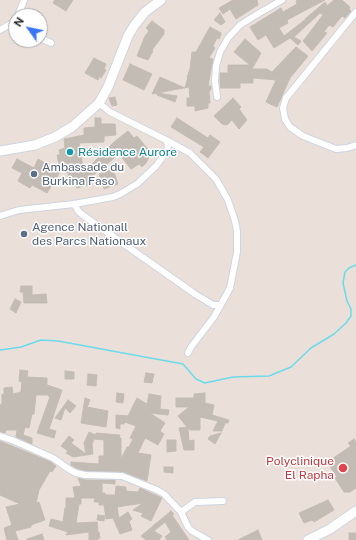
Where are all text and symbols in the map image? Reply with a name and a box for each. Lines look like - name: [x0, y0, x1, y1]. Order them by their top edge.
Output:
- north arrow: [8, 8, 48, 48]
- text: N: [11, 15, 26, 29]
- place label: Résidence Aurore: [78, 145, 177, 159]
- marker: Résidence Aurore: [65, 147, 75, 157]
- place label: Ambassade du Burkina Faso: [42, 160, 124, 188]
- marker: Ambassade du Burkina Faso: [29, 169, 39, 179]
- place label: Agence Nationall des Parcs Nationaux: [32, 220, 146, 248]
- marker: Agence Nationall des Parcs Nationaux: [19, 229, 29, 239]
- place label: Polyclinique El Rapha: [266, 454, 334, 482]
- marker: Polyclinique El Rapha: [337, 462, 349, 474]

